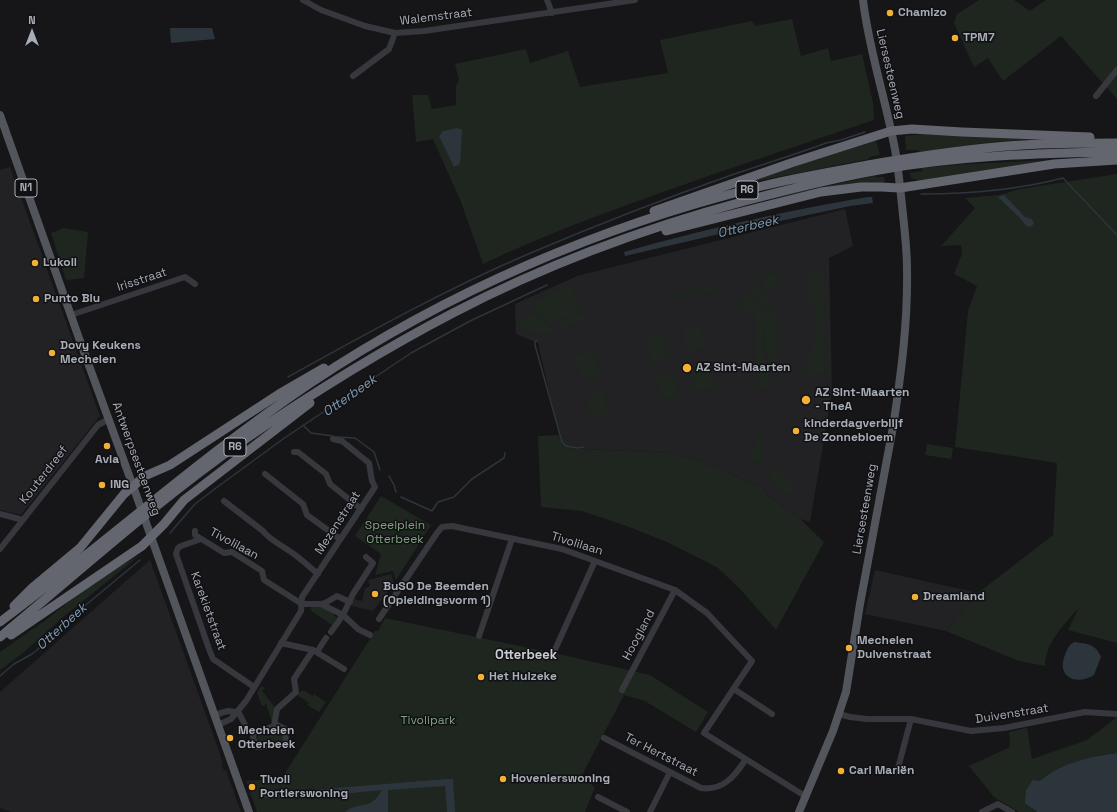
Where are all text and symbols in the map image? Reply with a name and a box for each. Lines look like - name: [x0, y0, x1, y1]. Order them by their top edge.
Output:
- street label: Walemstraat: [399, 5, 473, 29]
- place label: Chamizo: [898, 6, 947, 20]
- marker: Chamizo: [885, 8, 895, 18]
- north arrow: [12, 12, 52, 52]
- text: N: [28, 13, 36, 27]
- street label: Liersesteenweg: [873, 28, 907, 120]
- place label: TPM7: [963, 31, 995, 45]
- marker: TPM7: [950, 33, 960, 43]
- road number: N1: [15, 179, 37, 197]
- road number: R6: [736, 181, 758, 199]
- water label: Otterbeek: [716, 212, 780, 242]
- place label: Lukoil: [43, 256, 77, 270]
- marker: Lukoil: [30, 258, 40, 268]
- street label: Irisstraat: [115, 265, 169, 295]
- place label: Punto Blu: [44, 292, 100, 306]
- marker: Punto Blu: [31, 294, 41, 304]
- place label: Dovy Keukens Mechelen: [60, 339, 141, 367]
- marker: Dovy Keukens Mechelen: [47, 348, 57, 358]
- place label: AZ Sint-Maarten: [696, 361, 790, 375]
- marker: AZ Sint-Maarten: [681, 362, 693, 374]
- water label: Otterbeek: [320, 372, 380, 420]
- place label: AZ Sint-Maarten - TheA: [815, 386, 909, 414]
- marker: AZ Sint-Maarten - TheA: [800, 394, 812, 406]
- street label: Antwerpsesteenweg: [109, 400, 163, 518]
- place label: kinderdagverblijf De Zonnebloem: [804, 417, 903, 445]
- marker: kinderdagverblijf De Zonnebloem: [791, 426, 801, 436]
- road number: R6: [224, 438, 246, 456]
- marker: Avia: [102, 441, 112, 451]
- street label: Kouterdreef: [17, 443, 71, 507]
- place label: Avia: [95, 453, 119, 467]
- street label: Liersesteenweg: [850, 463, 880, 555]
- place label: ING: [110, 478, 129, 492]
- marker: ING: [97, 480, 107, 490]
- street label: Mezenstraat: [312, 489, 364, 557]
- park label: Speelplein Otterbeek: [365, 519, 425, 547]
- street label: Tivolilaan: [207, 525, 261, 563]
- street label: Tivolilaan: [549, 529, 605, 559]
- street label: Karekietstraat: [187, 570, 229, 652]
- place label: BuSO De Beemden (Opleidingsvorm 1): [383, 580, 491, 608]
- marker: BuSO De Beemden (Opleidingsvorm 1): [370, 589, 380, 599]
- place label: Dreamland: [923, 590, 985, 604]
- marker: Dreamland: [910, 592, 920, 602]
- water label: Otterbeek: [34, 600, 90, 654]
- street label: Hoogland: [620, 607, 658, 663]
- place label: Mechelen Duivenstraat: [857, 634, 931, 662]
- marker: Mechelen Duivenstraat: [844, 643, 854, 653]
- district label: Otterbeek: [495, 647, 557, 663]
- place label: Het Huizeke: [489, 670, 557, 684]
- marker: Het Huizeke: [476, 672, 486, 682]
- street label: Duivenstraat: [974, 701, 1050, 727]
- park label: Tivolipark: [400, 714, 456, 728]
- place label: Mechelen Otterbeek: [238, 724, 295, 752]
- street label: Ter Hertstraat: [622, 730, 700, 780]
- marker: Mechelen Otterbeek: [225, 733, 235, 743]
- place label: Carl Mariën: [849, 764, 914, 778]
- marker: Carl Mariën: [836, 766, 846, 776]
- place label: Hovenierswoning: [511, 772, 610, 786]
- place label: Tivoli Portierswoning: [260, 773, 348, 801]
- marker: Hovenierswoning: [498, 774, 508, 784]
- marker: Tivoli Portierswoning: [247, 782, 257, 792]

